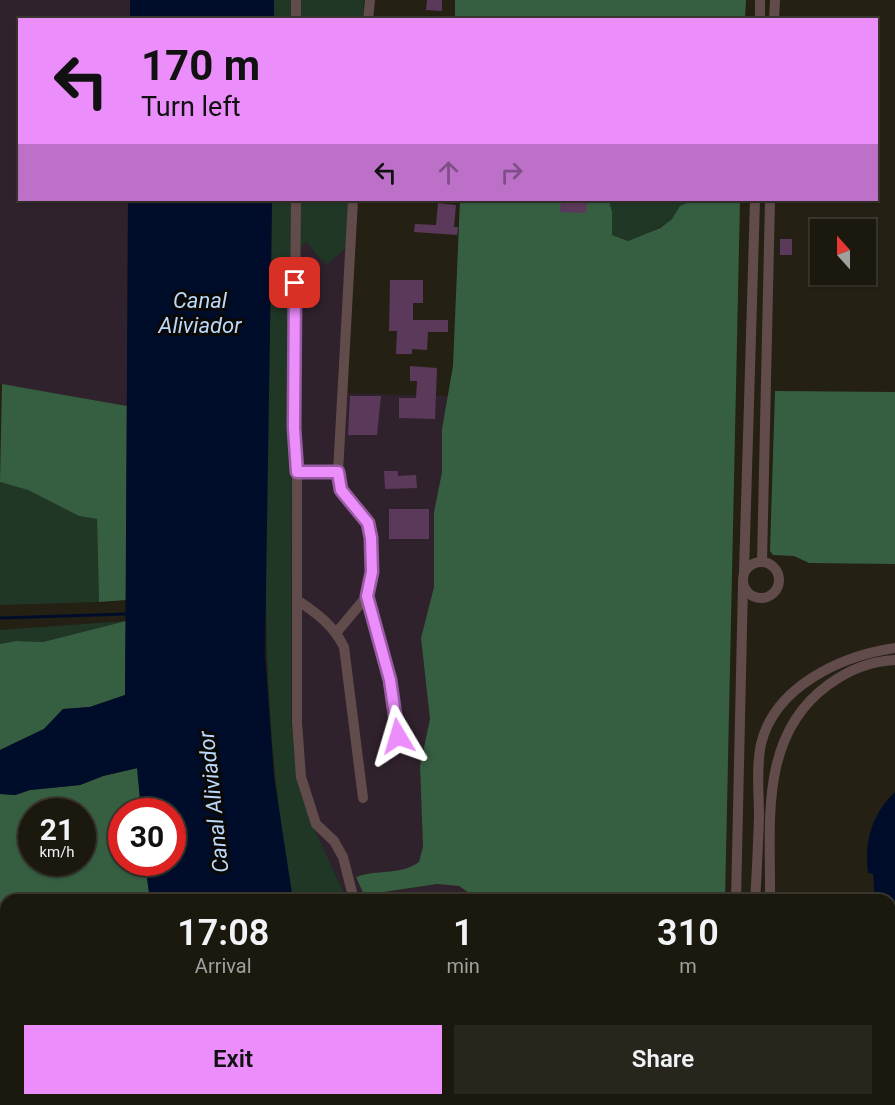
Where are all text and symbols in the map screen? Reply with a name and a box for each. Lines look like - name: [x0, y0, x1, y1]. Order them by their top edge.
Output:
- text: 170 m: [141, 41, 260, 90]
- icon: left: [42, 42, 120, 120]
- text: Turn left: [141, 91, 241, 123]
- icon: left: [369, 156, 402, 189]
- icon: ahead: [432, 156, 465, 189]
- icon: right: [495, 156, 528, 189]
- north arrow: [810, 219, 876, 285]
- map controls: [810, 219, 876, 285]
- pin: [269, 257, 320, 308]
- icon: arrive: [278, 266, 311, 299]
- water label: Canal Aliviador: [158, 288, 242, 338]
- position arrow: [366, 704, 430, 768]
- water label: Canal Aliviador: [194, 729, 233, 874]
- speed limit sign: 30: [108, 798, 186, 876]
- text: 21: [40, 812, 74, 847]
- text: km/h: [39, 843, 75, 861]
- text: 17:08: [177, 912, 269, 954]
- text: 1: [453, 912, 473, 954]
- text: 310: [657, 912, 719, 954]
- text: Arrival: [195, 954, 252, 978]
- text: min: [446, 954, 480, 978]
- text: m: [679, 954, 697, 978]
- button: Exit: [24, 1025, 442, 1094]
- button: Share: [454, 1025, 872, 1094]

